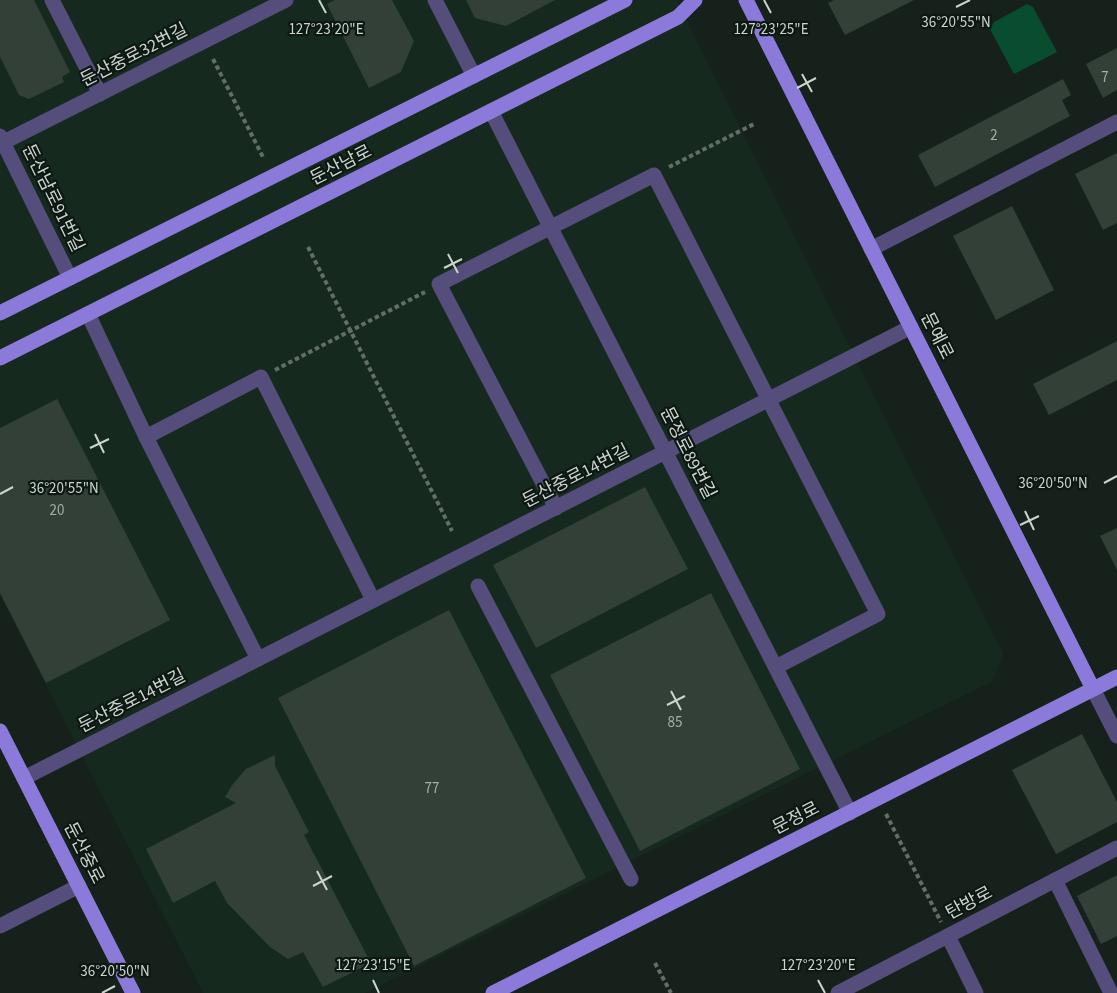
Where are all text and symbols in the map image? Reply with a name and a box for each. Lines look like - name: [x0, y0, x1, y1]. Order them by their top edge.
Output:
- text: 36°20'55"N: [921, 12, 991, 33]
- street label: 둔산중로32번길: [76, 17, 192, 93]
- text: 127°23'20"E: [288, 19, 364, 40]
- text: 127°23'25"E: [733, 19, 809, 40]
- house number: 7: [1101, 67, 1109, 88]
- house number: 2: [990, 125, 998, 146]
- street label: 둔산남로: [306, 139, 376, 191]
- street label: 둔산남로91번길: [16, 140, 90, 256]
- street label: 문예로: [915, 308, 959, 364]
- street label: 문정로89번길: [654, 402, 722, 504]
- street label: 둔산중로14번길: [518, 438, 634, 514]
- text: 36°20'50"N: [1018, 473, 1088, 494]
- text: 36°20'55"N: [29, 478, 99, 499]
- house number: 20: [50, 500, 64, 521]
- street label: 둔산중로14번길: [74, 663, 190, 739]
- house number: 85: [668, 712, 682, 733]
- house number: 77: [425, 778, 439, 799]
- street label: 문정로: [768, 796, 824, 840]
- street label: 둔산중로: [58, 818, 110, 888]
- street label: 탄방로: [941, 880, 997, 926]
- text: 127°23'15"E: [335, 955, 411, 976]
- text: 127°23'20"E: [780, 955, 856, 976]
- text: 36°20'50"N: [80, 961, 150, 982]

